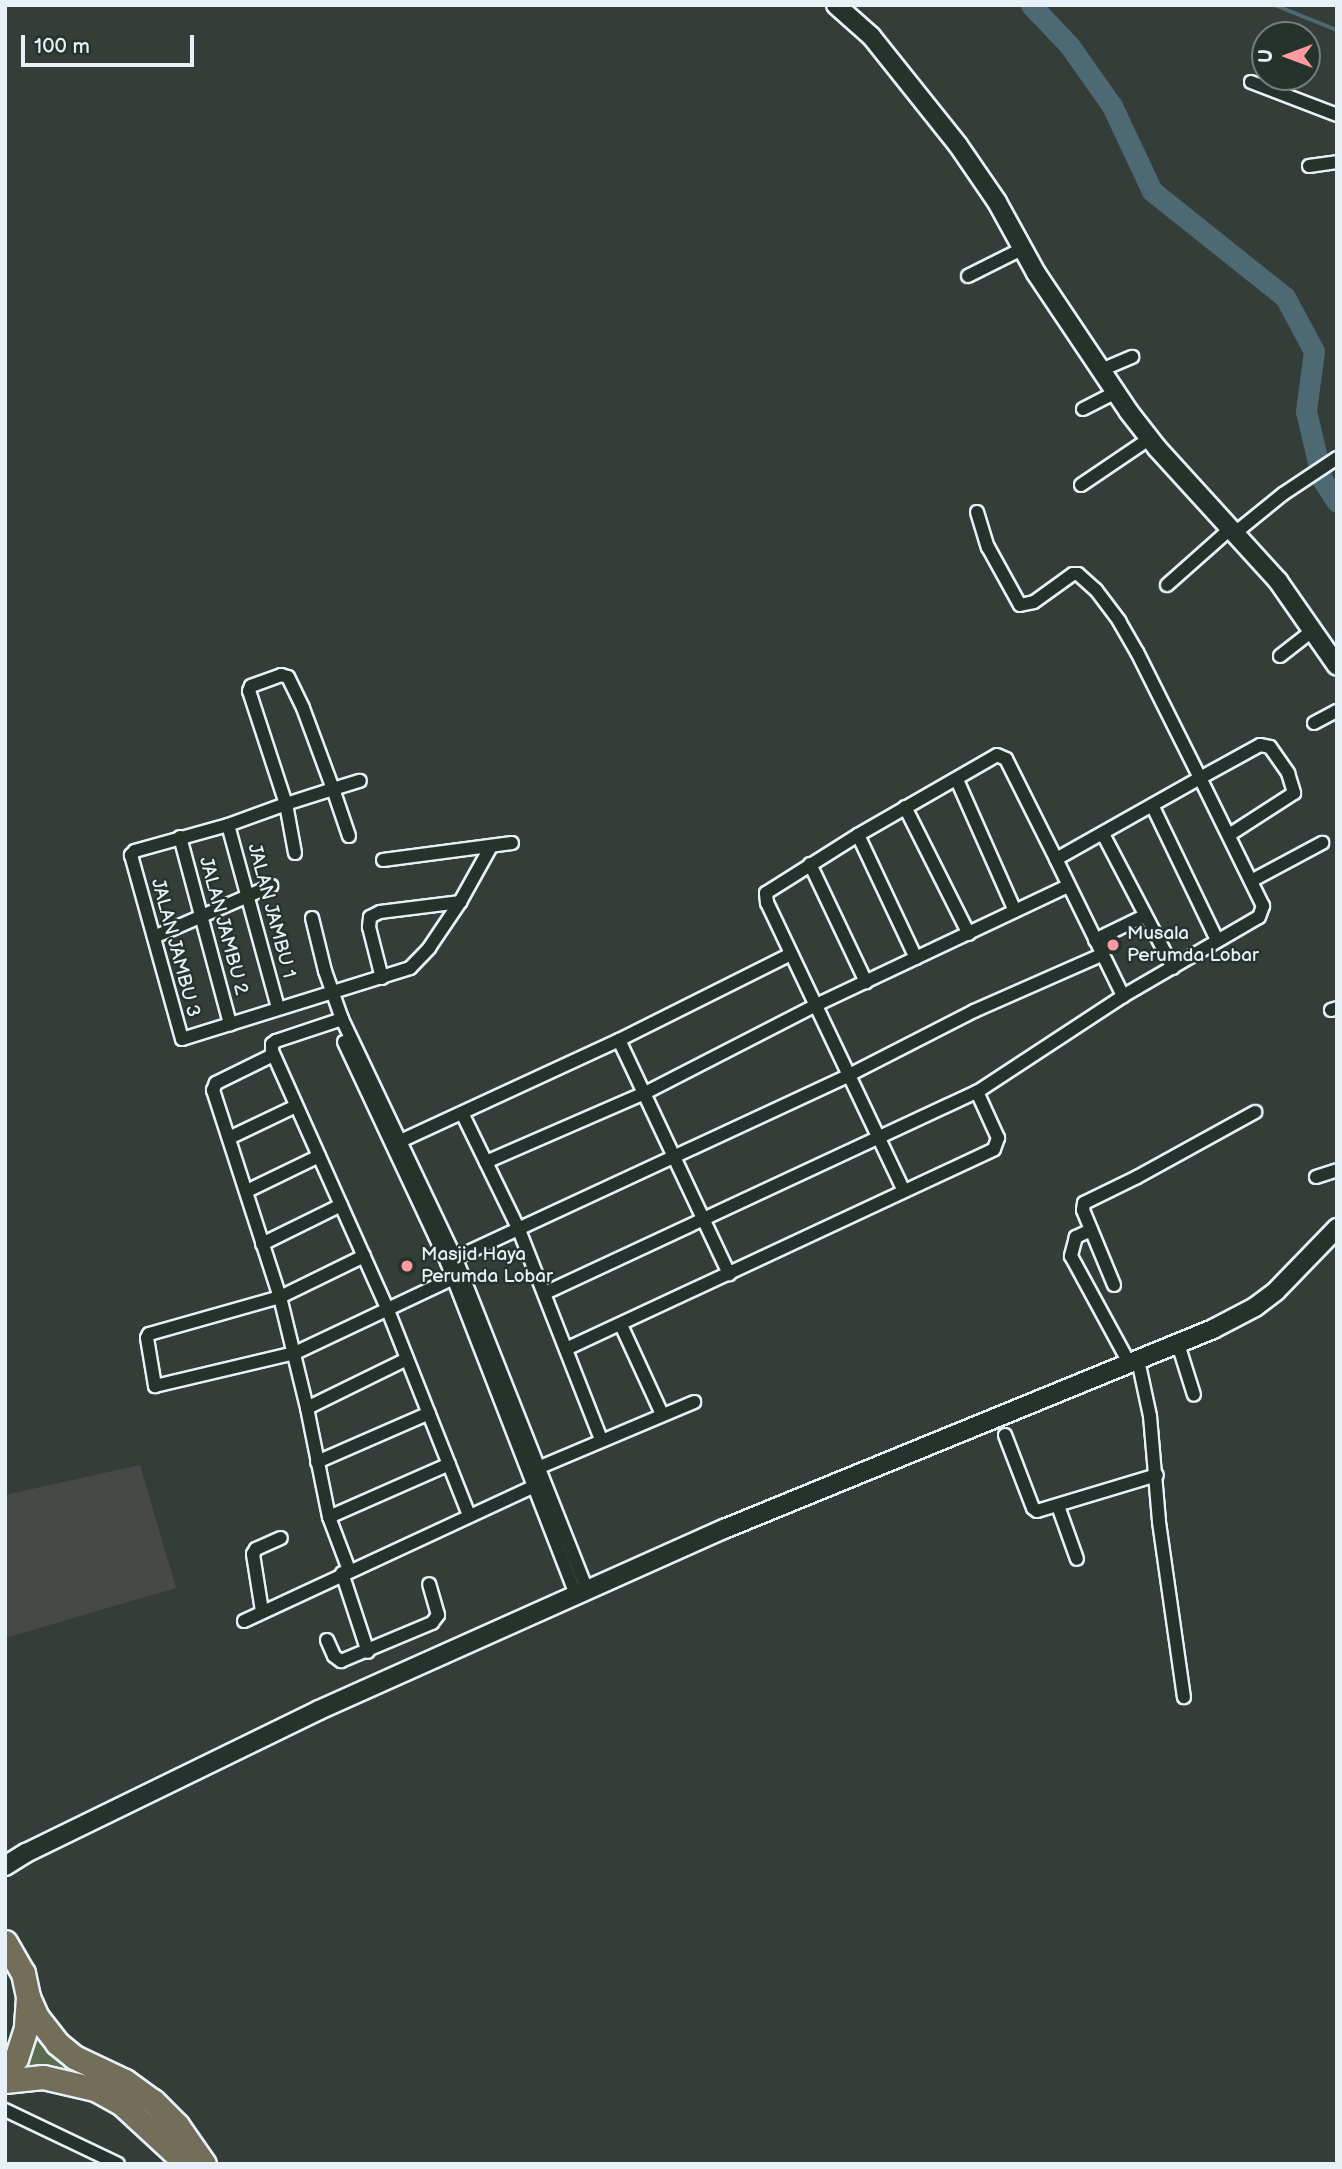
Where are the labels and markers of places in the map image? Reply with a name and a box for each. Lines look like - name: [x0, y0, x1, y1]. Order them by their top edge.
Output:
- place label: Musala Perumda Lobar: [1127, 923, 1259, 967]
- marker: Musala Perumda Lobar: [1105, 937, 1121, 953]
- place label: Masjid Haya Perumda Lobar: [421, 1244, 553, 1288]
- marker: Masjid Haya Perumda Lobar: [399, 1258, 415, 1274]

